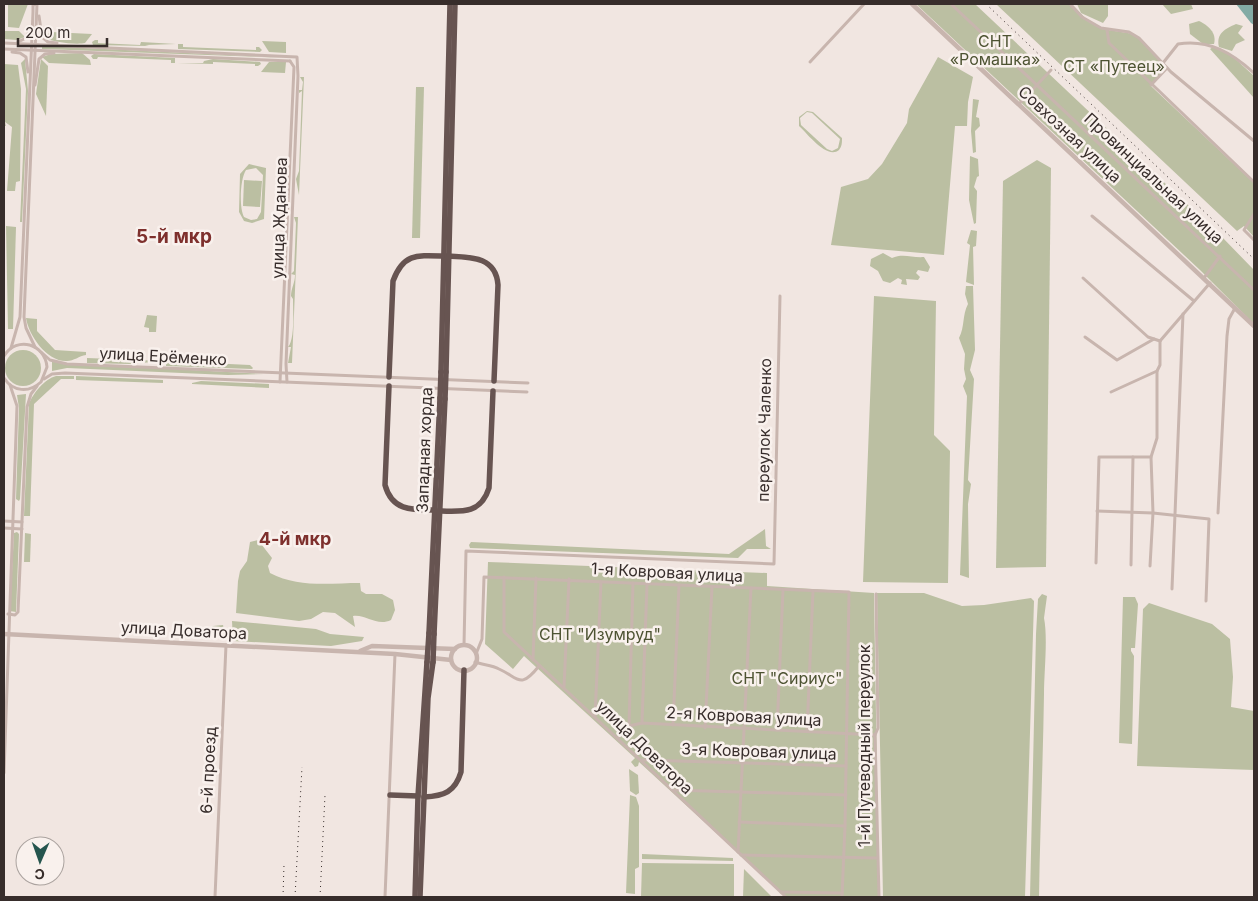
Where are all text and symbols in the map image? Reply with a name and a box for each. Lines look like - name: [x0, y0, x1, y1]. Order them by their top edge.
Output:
- scale bar: [18, 15, 106, 47]
- text: 200 m: [25, 23, 70, 42]
- park label: СНТ «Ромашка»: [950, 31, 1040, 69]
- park label: СТ «Путеец»: [1063, 56, 1165, 76]
- street label: Совхозная улица: [1014, 81, 1126, 187]
- street label: Провинциальная улица: [1080, 108, 1228, 248]
- street label: улица Жданова: [267, 157, 291, 279]
- district label: 5-й мкр: [136, 225, 212, 248]
- street label: улица Ерёменко: [99, 343, 227, 369]
- street label: переулок Чаленко: [753, 358, 775, 502]
- street label: Западная хорда: [412, 387, 436, 513]
- district label: 4-й мкр: [259, 528, 331, 549]
- street label: 1-я Ковровая улица: [590, 558, 744, 586]
- street label: улица Доватора: [120, 617, 248, 643]
- park label: СНТ "Изумруд": [539, 624, 661, 644]
- street label: 1-й Путеводный переулок: [854, 644, 874, 847]
- park label: СНТ "Сириус": [731, 668, 843, 688]
- street label: улица Доватора: [593, 696, 697, 798]
- street label: 2-я Ковровая улица: [666, 702, 822, 730]
- street label: 6-й проезд: [196, 726, 220, 814]
- street label: 3-я Ковровая улица: [681, 738, 837, 764]
- north arrow: [15, 836, 65, 886]
- text: С: [34, 866, 45, 883]

